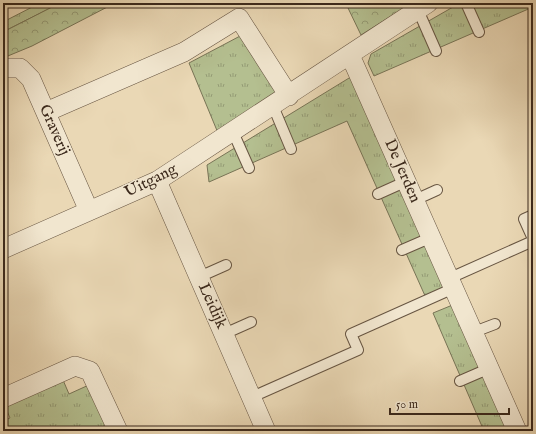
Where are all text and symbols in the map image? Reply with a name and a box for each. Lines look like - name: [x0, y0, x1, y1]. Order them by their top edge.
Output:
- street label: Graverij: [34, 101, 74, 159]
- street label: De Jerden: [379, 136, 425, 206]
- street label: Uitgang: [121, 159, 181, 203]
- street label: Leidijk: [193, 280, 231, 332]
- scale bar: [390, 390, 509, 416]
- text: 50 m: [396, 397, 418, 412]

